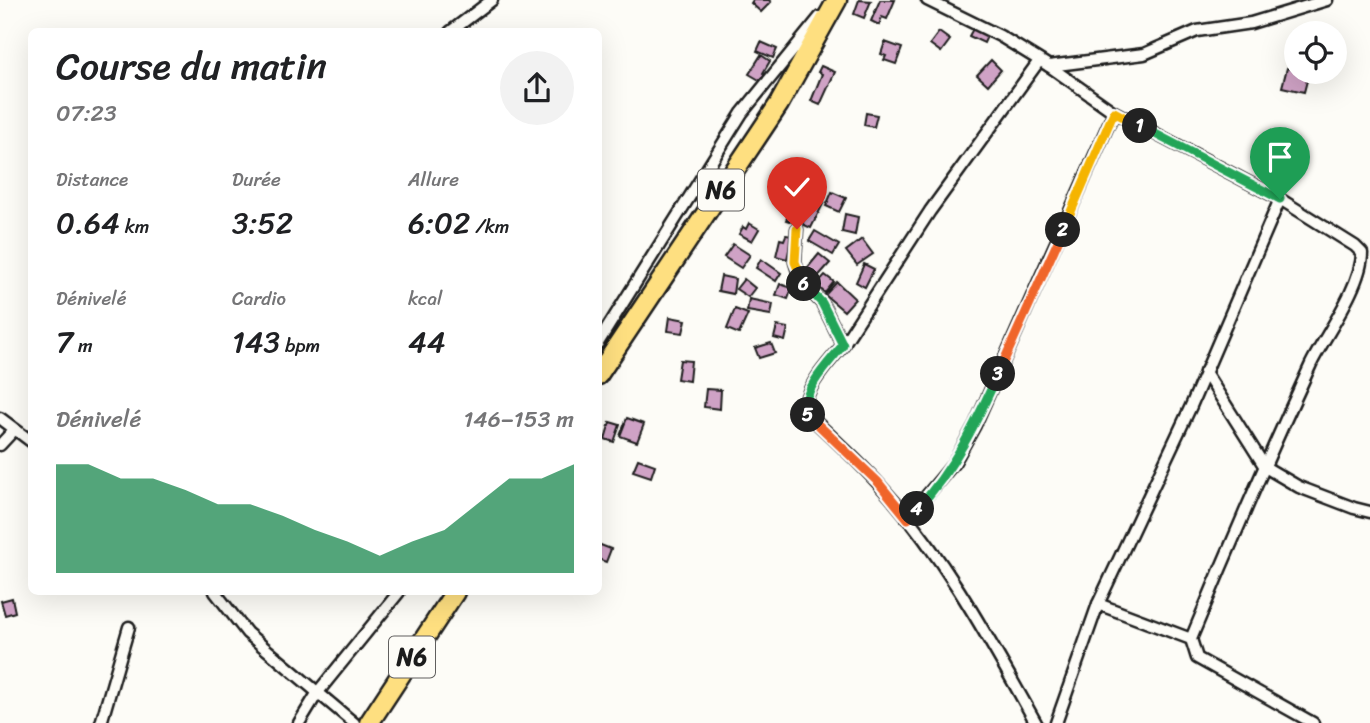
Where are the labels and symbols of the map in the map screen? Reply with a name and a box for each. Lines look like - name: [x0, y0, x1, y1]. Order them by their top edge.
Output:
- pin: 1: [1122, 108, 1158, 144]
- pin: [1250, 127, 1310, 199]
- pin: [767, 157, 827, 229]
- road number: N6: [698, 170, 744, 210]
- pin: 2: [1046, 212, 1080, 247]
- pin: 6: [786, 266, 822, 302]
- pin: 3: [981, 356, 1016, 392]
- pin: 5: [790, 398, 826, 432]
- pin: 4: [900, 491, 934, 526]
- road number: N6: [389, 636, 435, 678]

